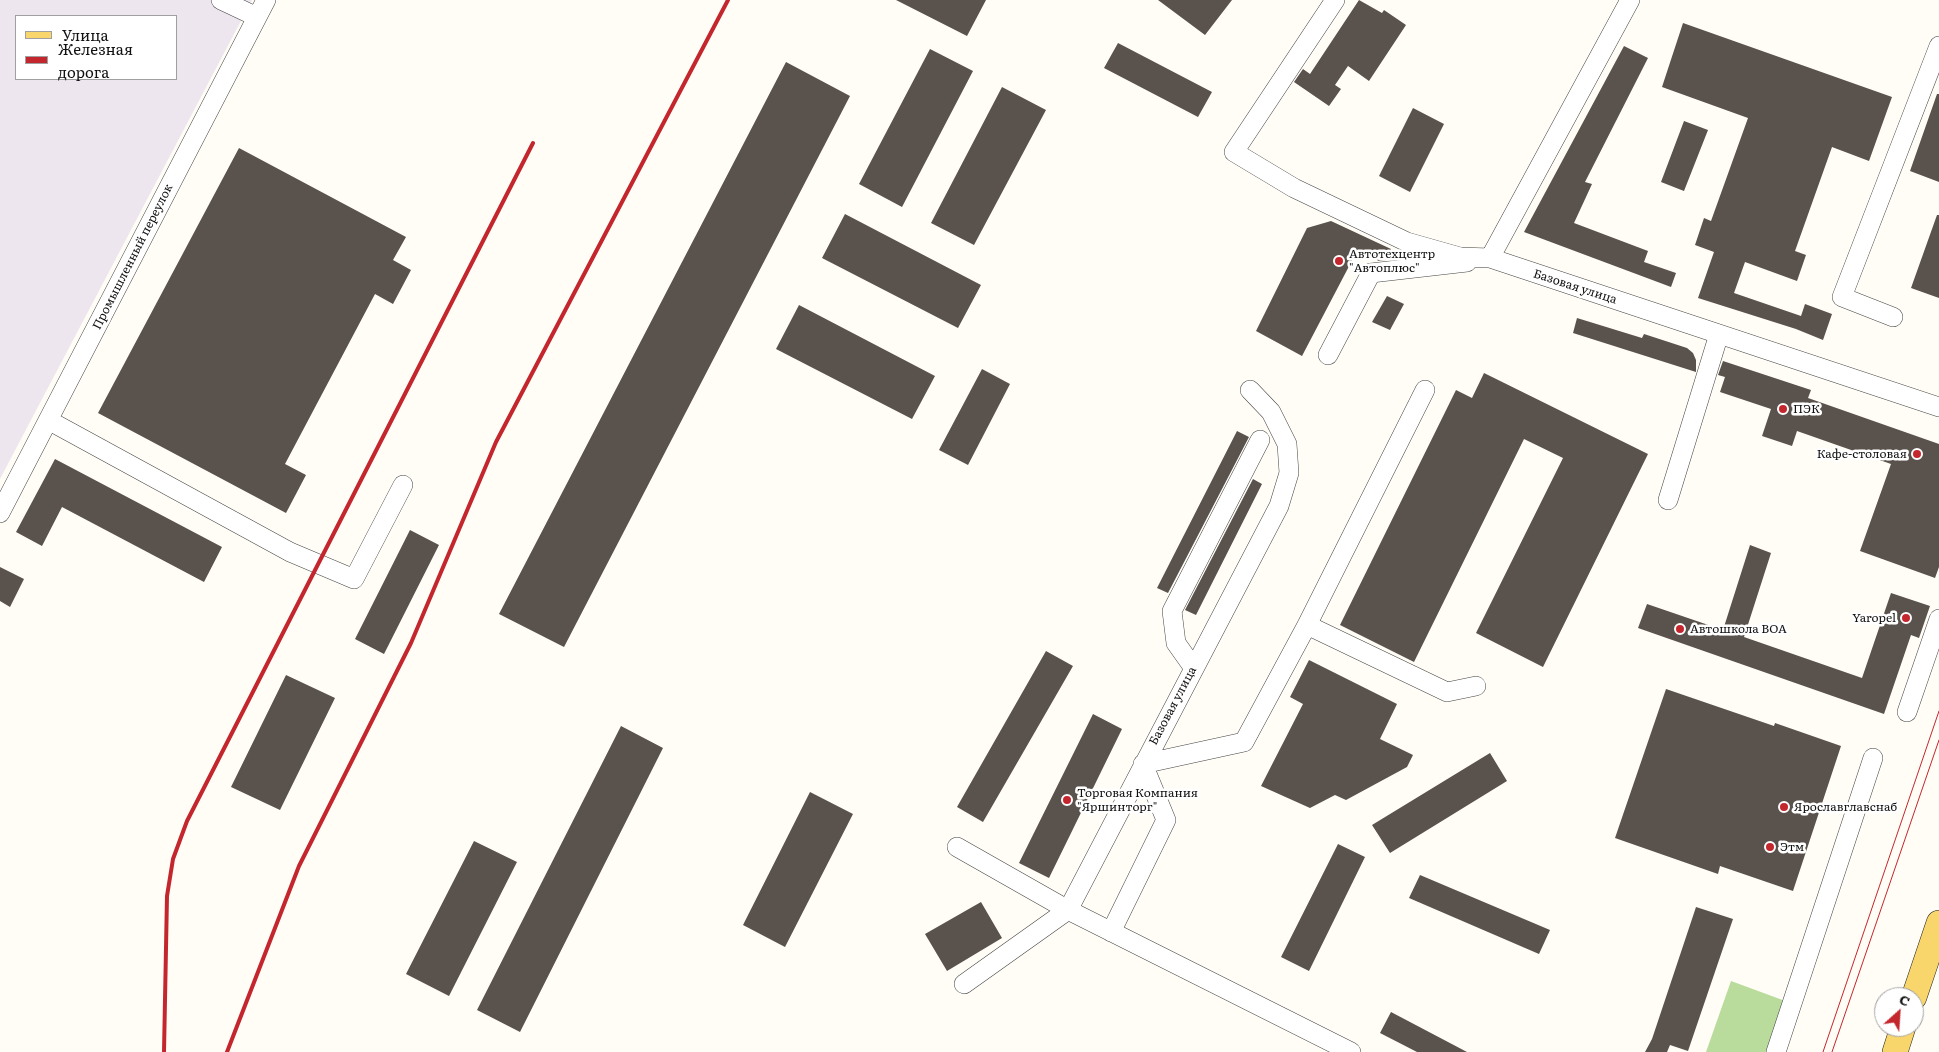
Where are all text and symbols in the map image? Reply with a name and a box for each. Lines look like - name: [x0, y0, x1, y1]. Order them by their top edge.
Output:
- legend: [15, 15, 178, 80]
- text: Улица: [62, 23, 109, 46]
- text: Железная дорога: [58, 37, 133, 83]
- street label: Промышленный переулок: [90, 182, 176, 332]
- place label: Автотехцентр "Автоплюс": [1349, 247, 1435, 275]
- marker: Автотехцентр "Автоплюс": [1333, 255, 1345, 267]
- street label: Базовая улица: [1531, 267, 1619, 307]
- place label: ПЭК: [1793, 402, 1820, 416]
- marker: ПЭК: [1777, 403, 1789, 415]
- place label: Кафе-столовая: [1817, 447, 1907, 461]
- marker: Кафе-столовая: [1911, 448, 1923, 460]
- place label: Yaropel: [1852, 611, 1896, 625]
- marker: Yaropel: [1900, 612, 1912, 624]
- place label: Автошкола ВОА: [1690, 622, 1787, 636]
- marker: Автошкола ВОА: [1674, 623, 1686, 635]
- street label: Базовая улица: [1146, 664, 1200, 748]
- place label: Торговая Компания "Яршинторг": [1077, 786, 1198, 814]
- marker: Торговая Компания "Яршинторг": [1061, 794, 1073, 806]
- place label: Ярославглавснаб: [1794, 800, 1897, 814]
- marker: Ярославглавснаб: [1778, 801, 1790, 813]
- place label: Этм: [1780, 840, 1804, 854]
- marker: Этм: [1764, 841, 1776, 853]
- north arrow: [1874, 987, 1924, 1037]
- text: С: [1896, 988, 1914, 1011]

